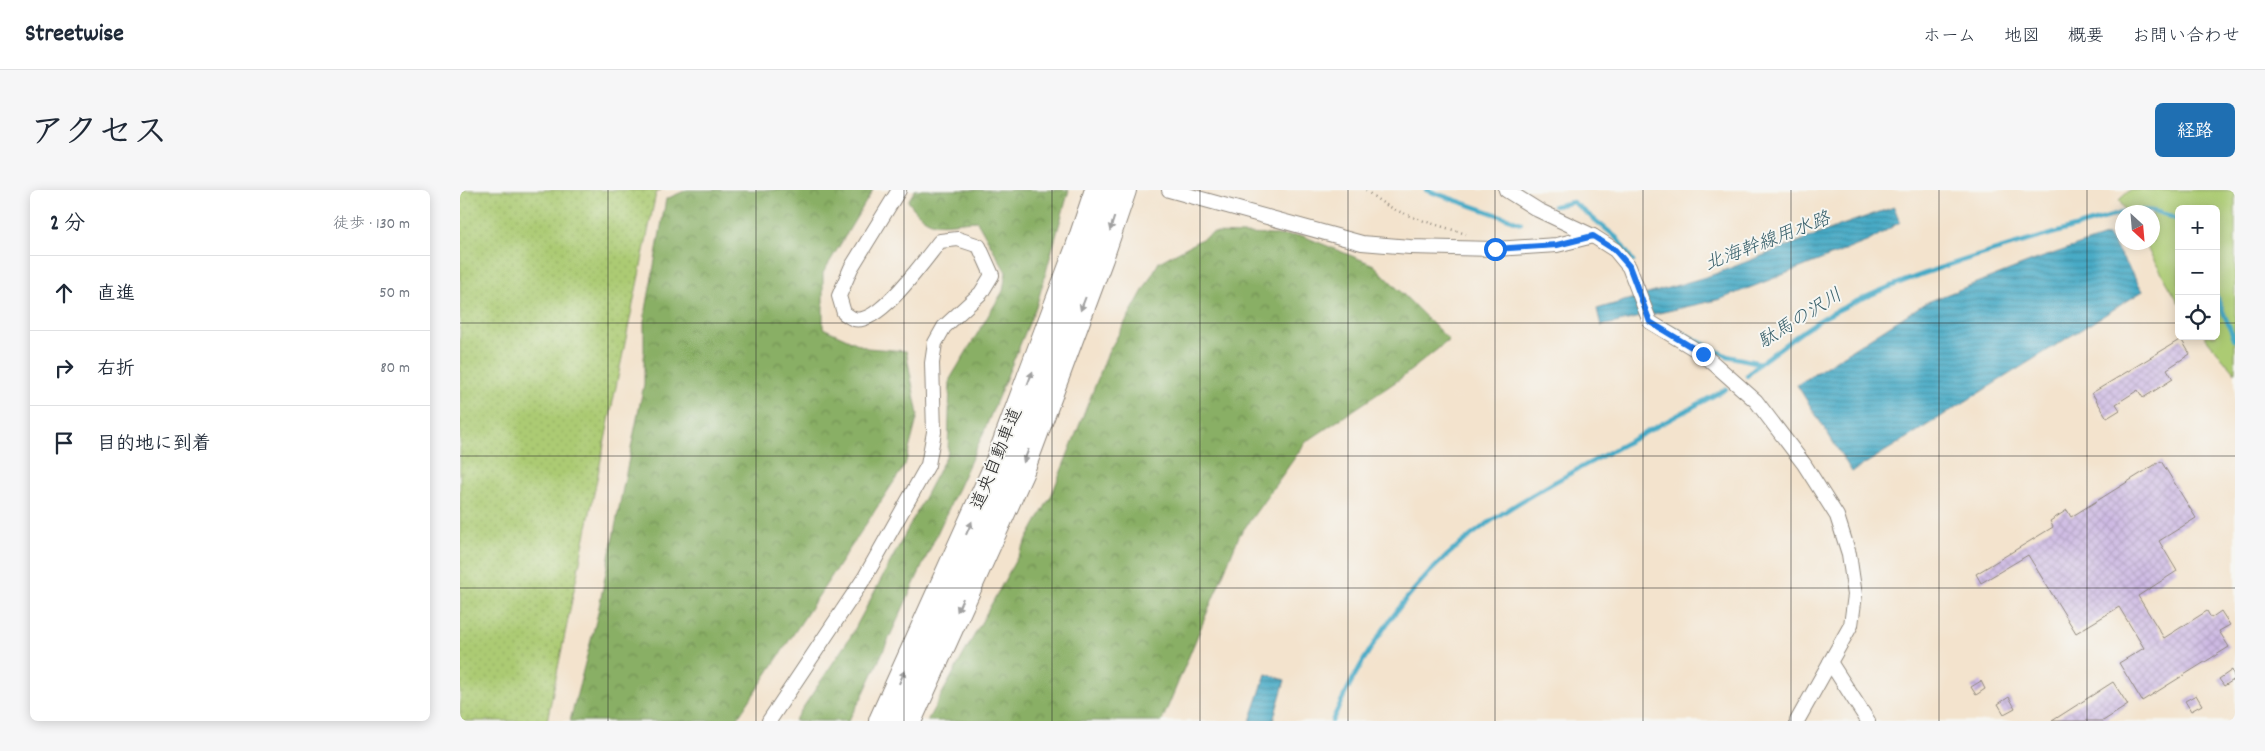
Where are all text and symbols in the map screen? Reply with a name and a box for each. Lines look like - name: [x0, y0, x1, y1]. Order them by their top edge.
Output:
- text: Streetwise: [25, 18, 124, 52]
- text: ホーム: [1923, 25, 1976, 50]
- text: 地図: [2004, 25, 2040, 50]
- text: 概要: [2068, 25, 2104, 50]
- text: お問い合わせ: [2132, 25, 2240, 50]
- button: 経路: [2155, 103, 2235, 157]
- text: アクセス: [30, 110, 168, 160]
- north arrow: [2115, 205, 2160, 250]
- map controls: [2175, 205, 2220, 340]
- button: +: [2175, 205, 2220, 250]
- water label: 北海幹線用水路: [1701, 206, 1836, 279]
- text: 2 分: [50, 210, 85, 240]
- text: 徒歩 · 130 m: [333, 213, 410, 236]
- one-way arrow: [1107, 217, 1115, 232]
- route start: [1484, 238, 1507, 261]
- button: −: [2175, 250, 2220, 295]
- icon: ahead: [50, 279, 78, 307]
- text: 直進: [97, 282, 135, 309]
- text: 50 m: [379, 282, 410, 305]
- water label: 駄馬の沢川: [1754, 283, 1848, 357]
- button: locate: [2175, 295, 2220, 340]
- one-way arrow: [1079, 297, 1087, 312]
- route end: [1692, 343, 1715, 366]
- icon: right: [50, 354, 78, 382]
- text: 右折: [97, 357, 135, 384]
- text: 80 m: [380, 357, 410, 380]
- one-way arrow: [1026, 370, 1034, 385]
- street label: 道央自動車道: [966, 404, 1030, 514]
- icon: arrive: [50, 429, 78, 457]
- text: 目的地に到着: [97, 432, 211, 459]
- one-way arrow: [1022, 449, 1030, 464]
- one-way arrow: [965, 521, 973, 535]
- one-way arrow: [956, 598, 964, 612]
- one-way arrow: [899, 670, 907, 684]

